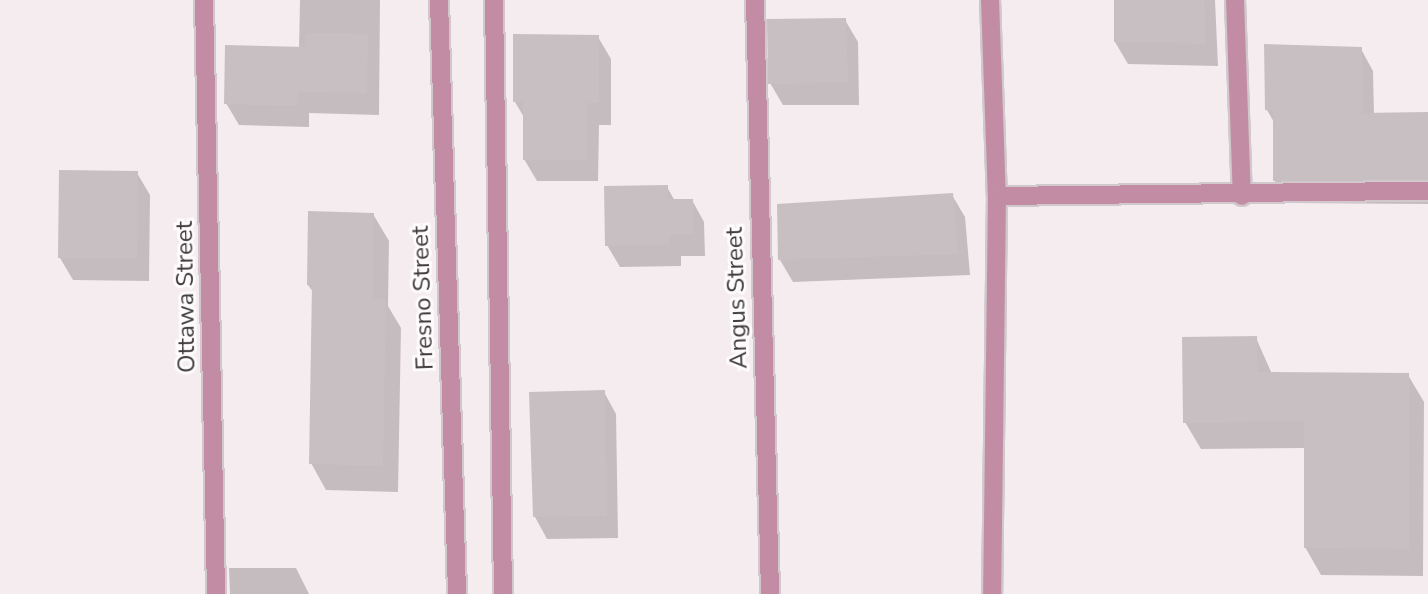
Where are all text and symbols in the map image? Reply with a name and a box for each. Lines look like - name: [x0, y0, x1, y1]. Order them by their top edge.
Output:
- street label: Ottawa Street: [170, 221, 202, 373]
- street label: Fresno Street: [406, 225, 440, 371]
- street label: Angus Street: [720, 227, 754, 369]

